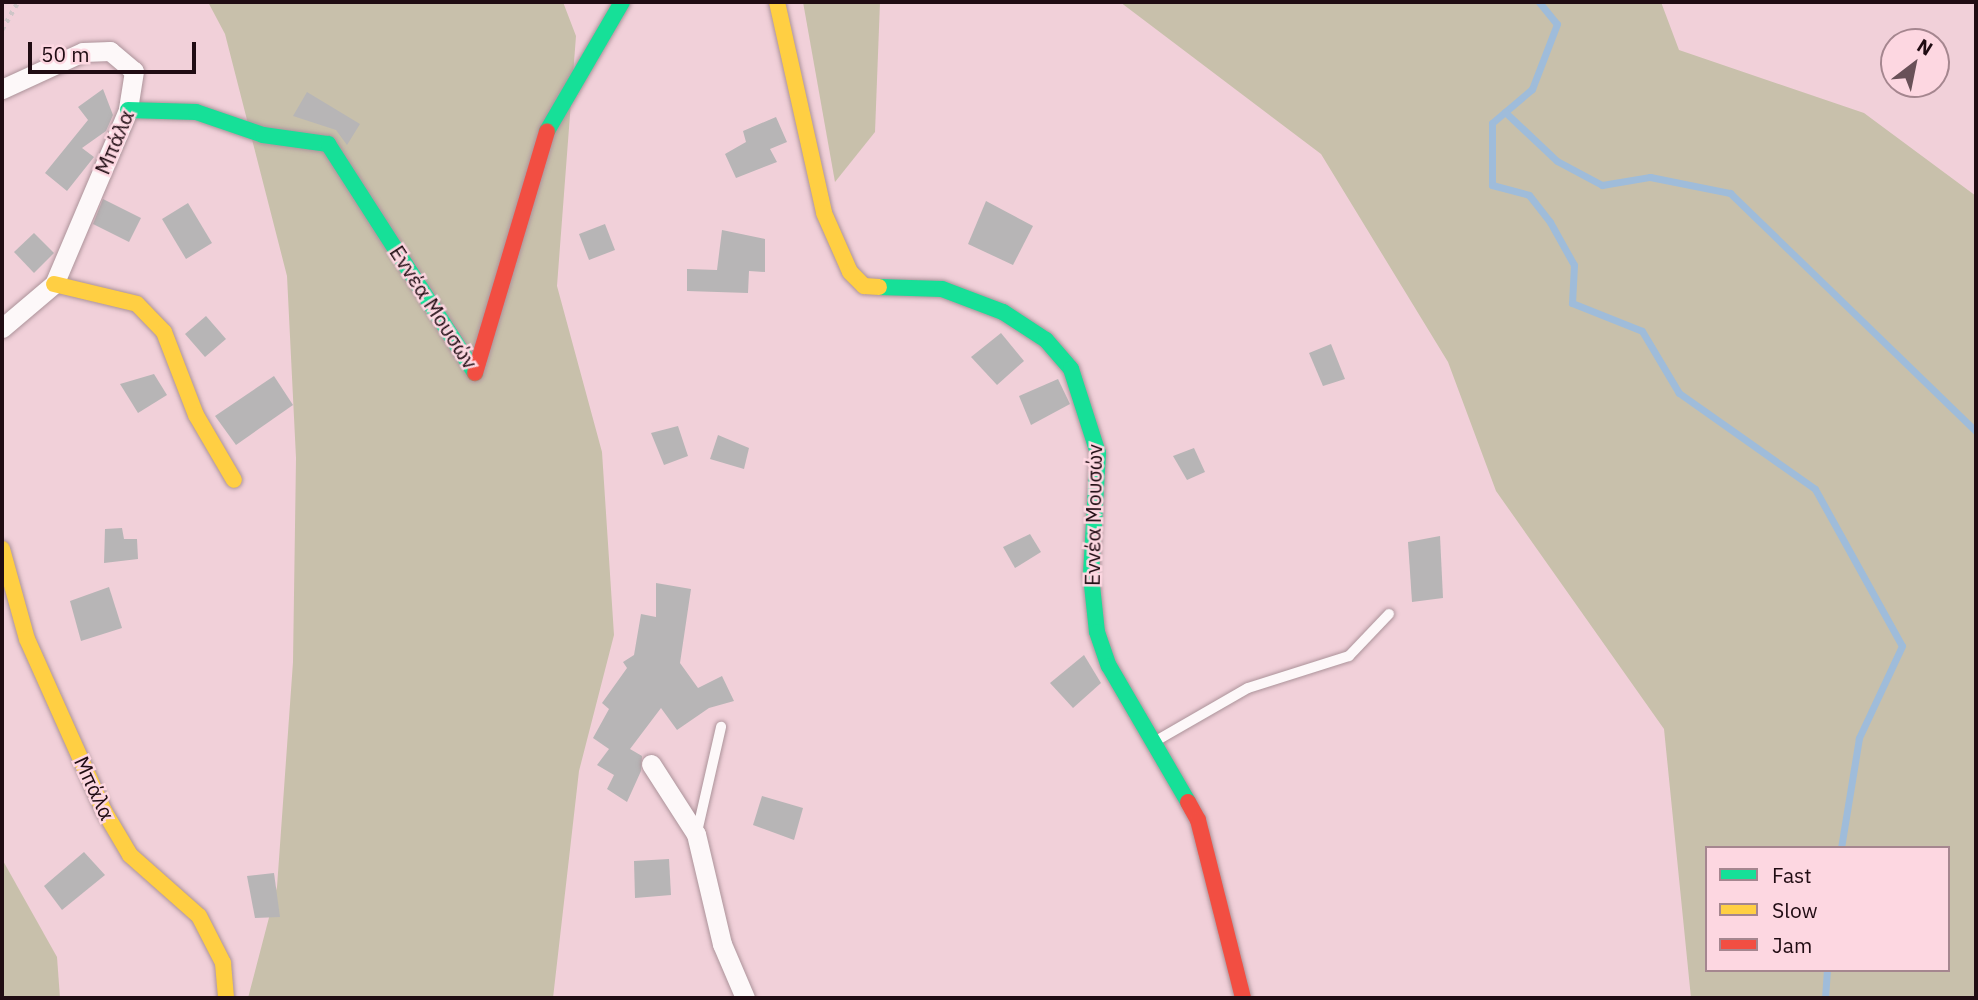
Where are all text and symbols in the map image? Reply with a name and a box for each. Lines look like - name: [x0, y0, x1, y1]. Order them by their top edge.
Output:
- scale bar: [32, 28, 200, 72]
- north arrow: [1880, 28, 1950, 98]
- text: N: [1913, 33, 1937, 61]
- text: 50 m: [41, 40, 90, 68]
- street label: Μπάλα: [89, 106, 139, 178]
- street label: Εννέα Μουσών: [385, 241, 483, 373]
- street label: Εννέα Μουσών: [1079, 444, 1107, 586]
- street label: Μπάλα: [69, 752, 121, 824]
- legend: [1705, 846, 1950, 972]
- text: Fast: [1772, 861, 1812, 889]
- text: Slow: [1772, 896, 1818, 924]
- text: Jam: [1772, 931, 1812, 959]

